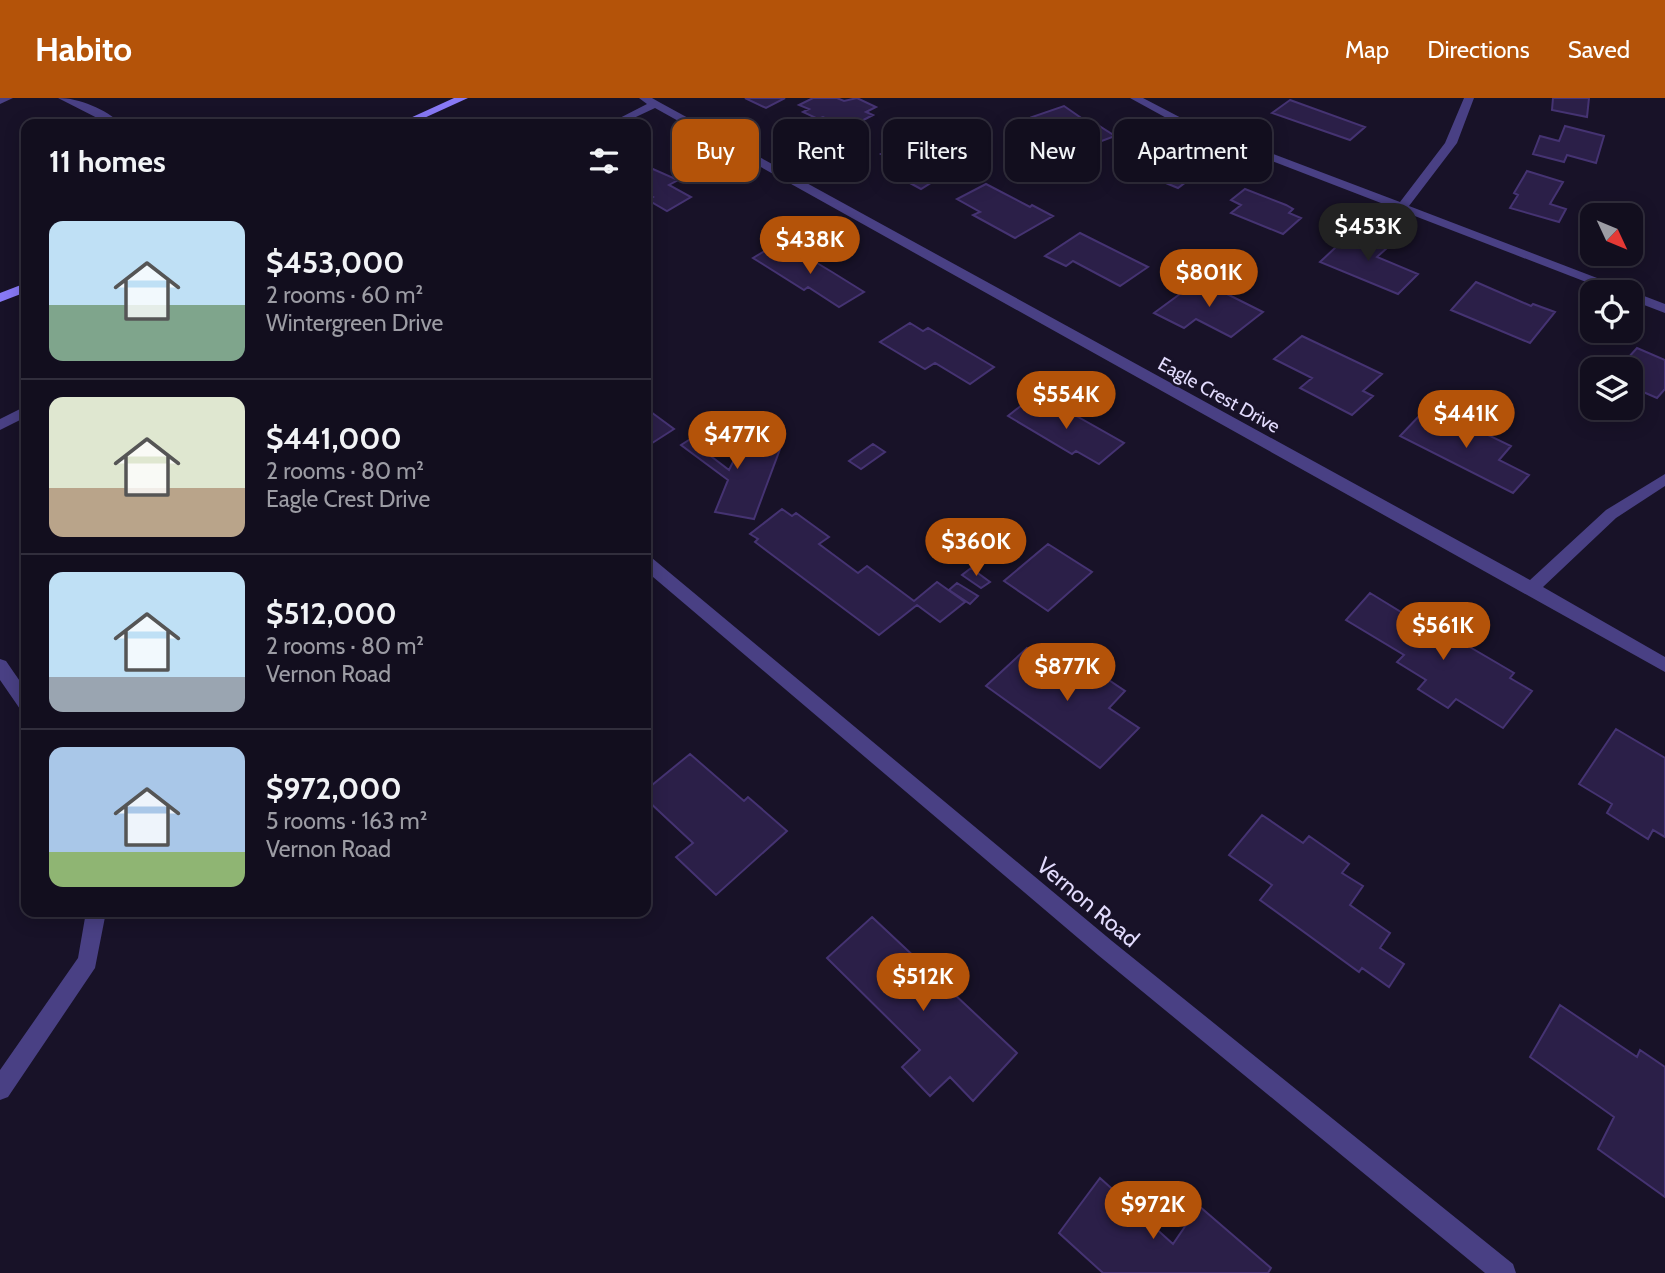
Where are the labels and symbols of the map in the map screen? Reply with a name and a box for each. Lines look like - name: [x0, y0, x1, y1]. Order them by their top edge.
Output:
- north arrow: [1580, 203, 1643, 266]
- pin: $453K: [1319, 204, 1417, 263]
- pin: $438K: [761, 216, 859, 276]
- pin: $801K: [1160, 250, 1258, 309]
- street label: Eagle Crest Drive: [1154, 352, 1284, 438]
- pin: $554K: [1017, 372, 1115, 431]
- pin: $441K: [1417, 390, 1515, 450]
- pin: $477K: [688, 412, 786, 471]
- pin: $360K: [927, 518, 1025, 578]
- pin: $561K: [1394, 602, 1492, 662]
- pin: $877K: [1018, 644, 1116, 703]
- street label: Vernon Road: [1031, 851, 1145, 953]
- pin: $512K: [874, 954, 972, 1013]
- pin: $972K: [1104, 1182, 1202, 1241]

